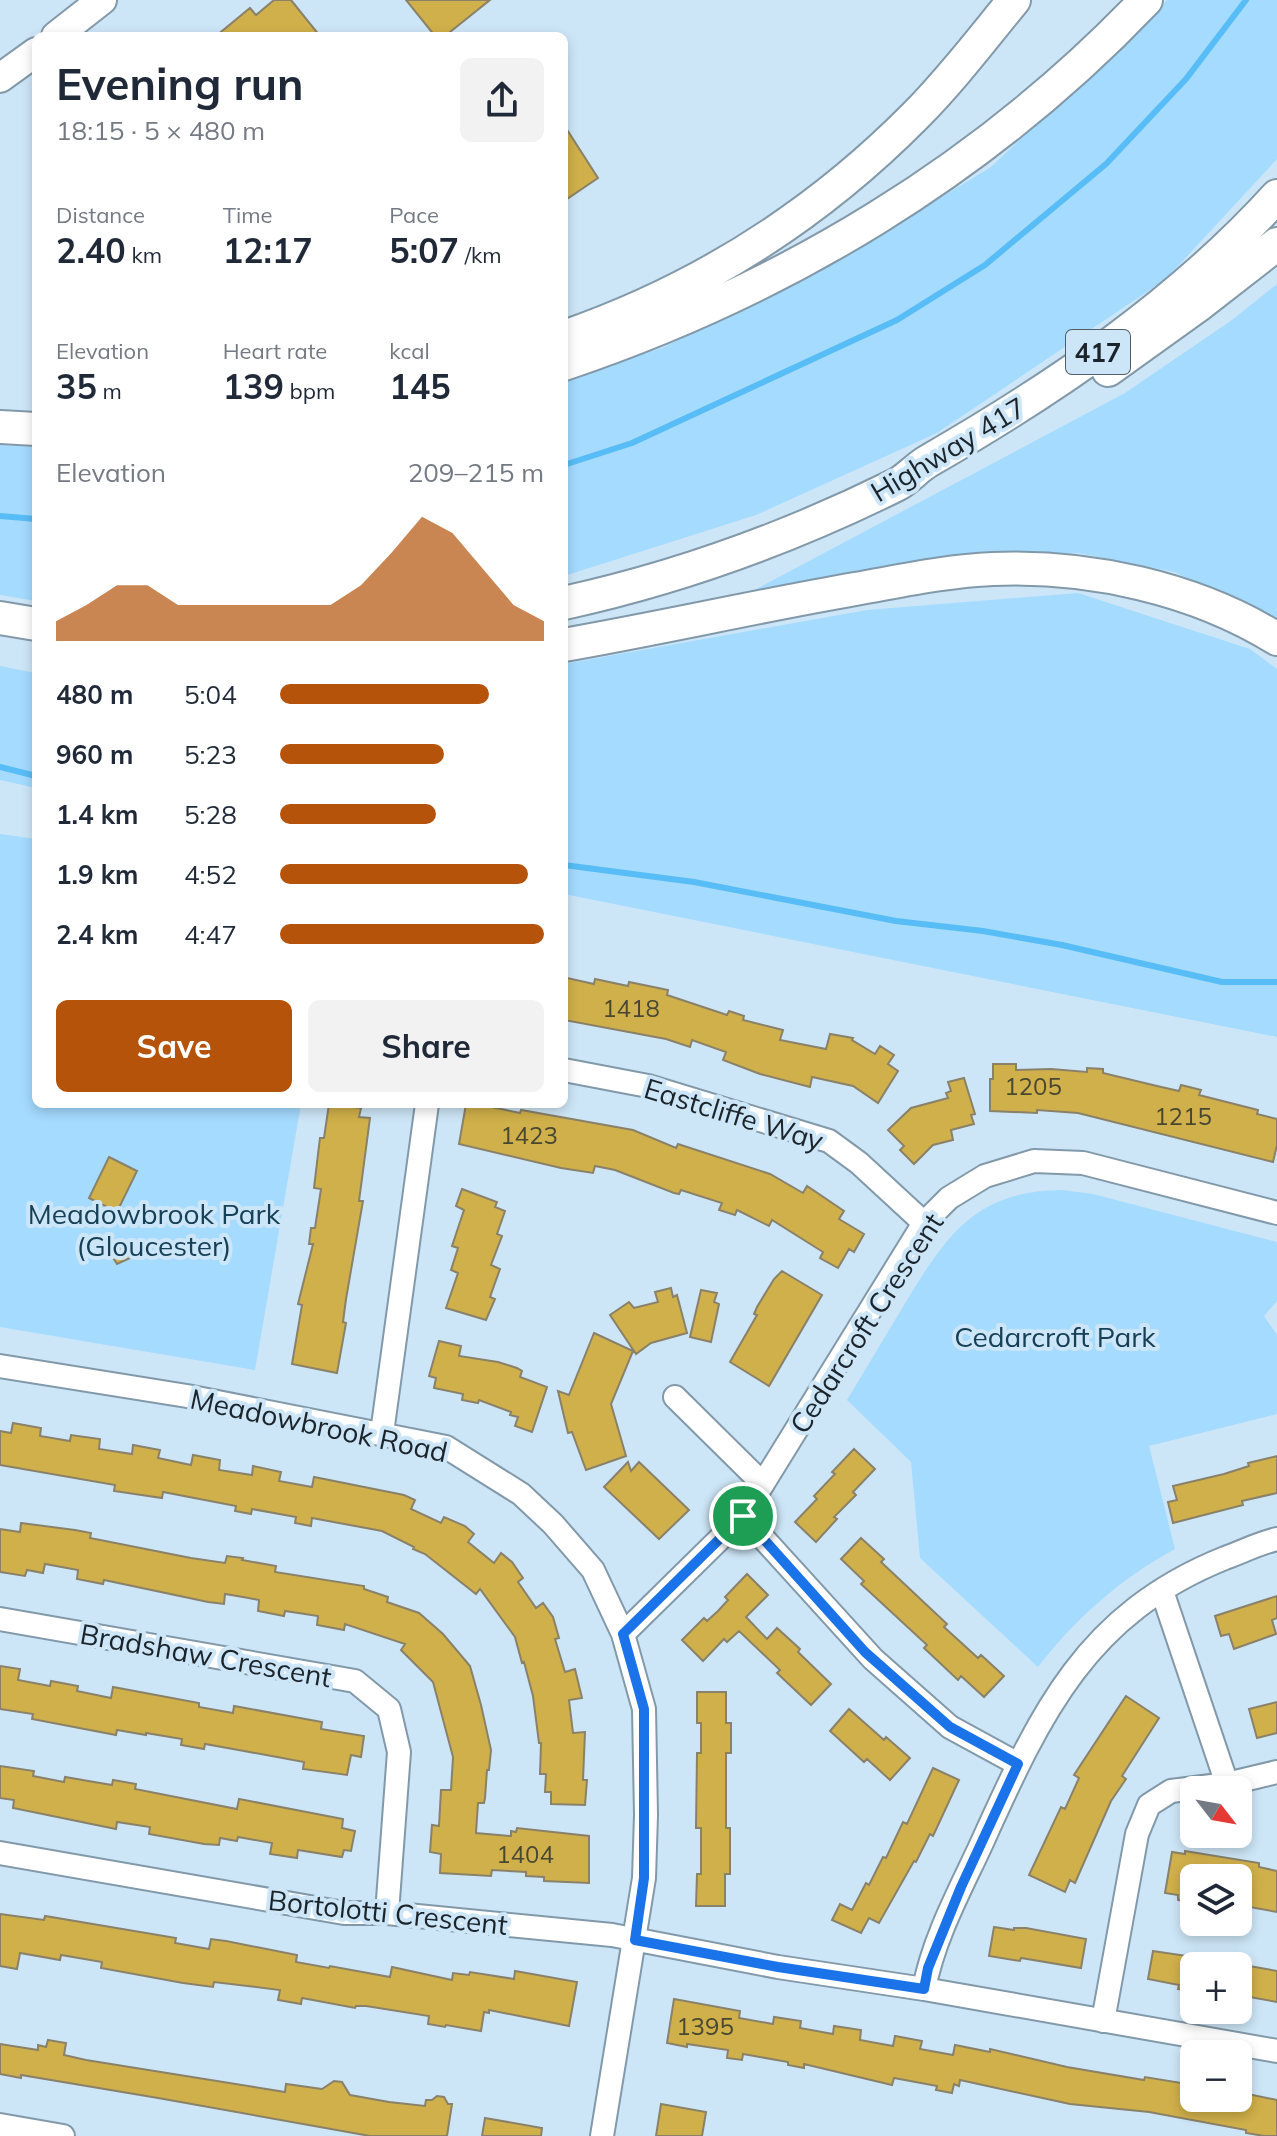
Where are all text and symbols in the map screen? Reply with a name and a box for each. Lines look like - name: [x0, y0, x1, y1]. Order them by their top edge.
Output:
- text: Evening run: [56, 56, 303, 111]
- button: share: [460, 58, 544, 142]
- text: 18:15 · 5 × 480 m: [56, 114, 265, 147]
- text: Distance: [56, 201, 145, 229]
- text: Time: [223, 201, 272, 229]
- text: Pace: [389, 201, 439, 229]
- text: 2.40: [56, 229, 126, 272]
- text: 12:17: [223, 229, 313, 272]
- text: 5:07: [389, 229, 459, 272]
- text: km: [126, 241, 162, 269]
- text: /km: [459, 241, 502, 269]
- road number: 417: [1066, 330, 1130, 374]
- text: Elevation: [56, 337, 149, 365]
- text: Heart rate: [223, 337, 327, 365]
- text: kcal: [389, 337, 430, 365]
- text: 35: [56, 365, 97, 408]
- text: 139: [223, 365, 284, 408]
- text: 145: [389, 365, 451, 408]
- text: m: [97, 377, 122, 405]
- text: bpm: [284, 377, 335, 405]
- street label: Highway 417: [864, 389, 1032, 509]
- text: Elevation: [56, 456, 166, 489]
- text: 209–215 m: [408, 456, 544, 489]
- text: 480 m: [56, 678, 133, 711]
- text: 5:04: [184, 678, 237, 711]
- text: 960 m: [56, 738, 133, 771]
- text: 5:23: [184, 738, 237, 771]
- text: 1.4 km: [56, 798, 139, 831]
- text: 5:28: [184, 798, 237, 831]
- text: 1.9 km: [56, 858, 139, 891]
- text: 4:52: [184, 858, 237, 891]
- text: 2.4 km: [56, 918, 139, 951]
- text: 4:47: [184, 918, 237, 951]
- house number: 1418: [602, 993, 660, 1023]
- button: Save: [56, 1000, 292, 1092]
- button: Share: [308, 1000, 544, 1092]
- street label: Eastcliffe Way: [640, 1070, 828, 1158]
- house number: 1205: [1004, 1071, 1062, 1101]
- house number: 1215: [1154, 1101, 1212, 1131]
- house number: 1423: [500, 1120, 558, 1150]
- park label: Meadowbrook Park (Gloucester): [28, 1196, 281, 1263]
- street label: Cedarcroft Crescent: [782, 1206, 950, 1440]
- park label: Cedarcroft Park: [954, 1319, 1156, 1354]
- street label: Meadowbrook Road: [187, 1381, 451, 1469]
- pin: [709, 1482, 777, 1550]
- icon: arrive: [721, 1494, 765, 1538]
- street label: Bradshaw Crescent: [78, 1616, 335, 1694]
- north arrow: [1180, 1776, 1252, 1848]
- map controls: [1180, 1776, 1252, 2112]
- house number: 1404: [496, 1839, 554, 1869]
- button: layers: [1180, 1864, 1252, 1936]
- street label: Bortolotti Crescent: [267, 1882, 510, 1942]
- button: +: [1180, 1952, 1252, 2024]
- house number: 1395: [676, 2011, 734, 2041]
- button: −: [1180, 2040, 1252, 2112]

